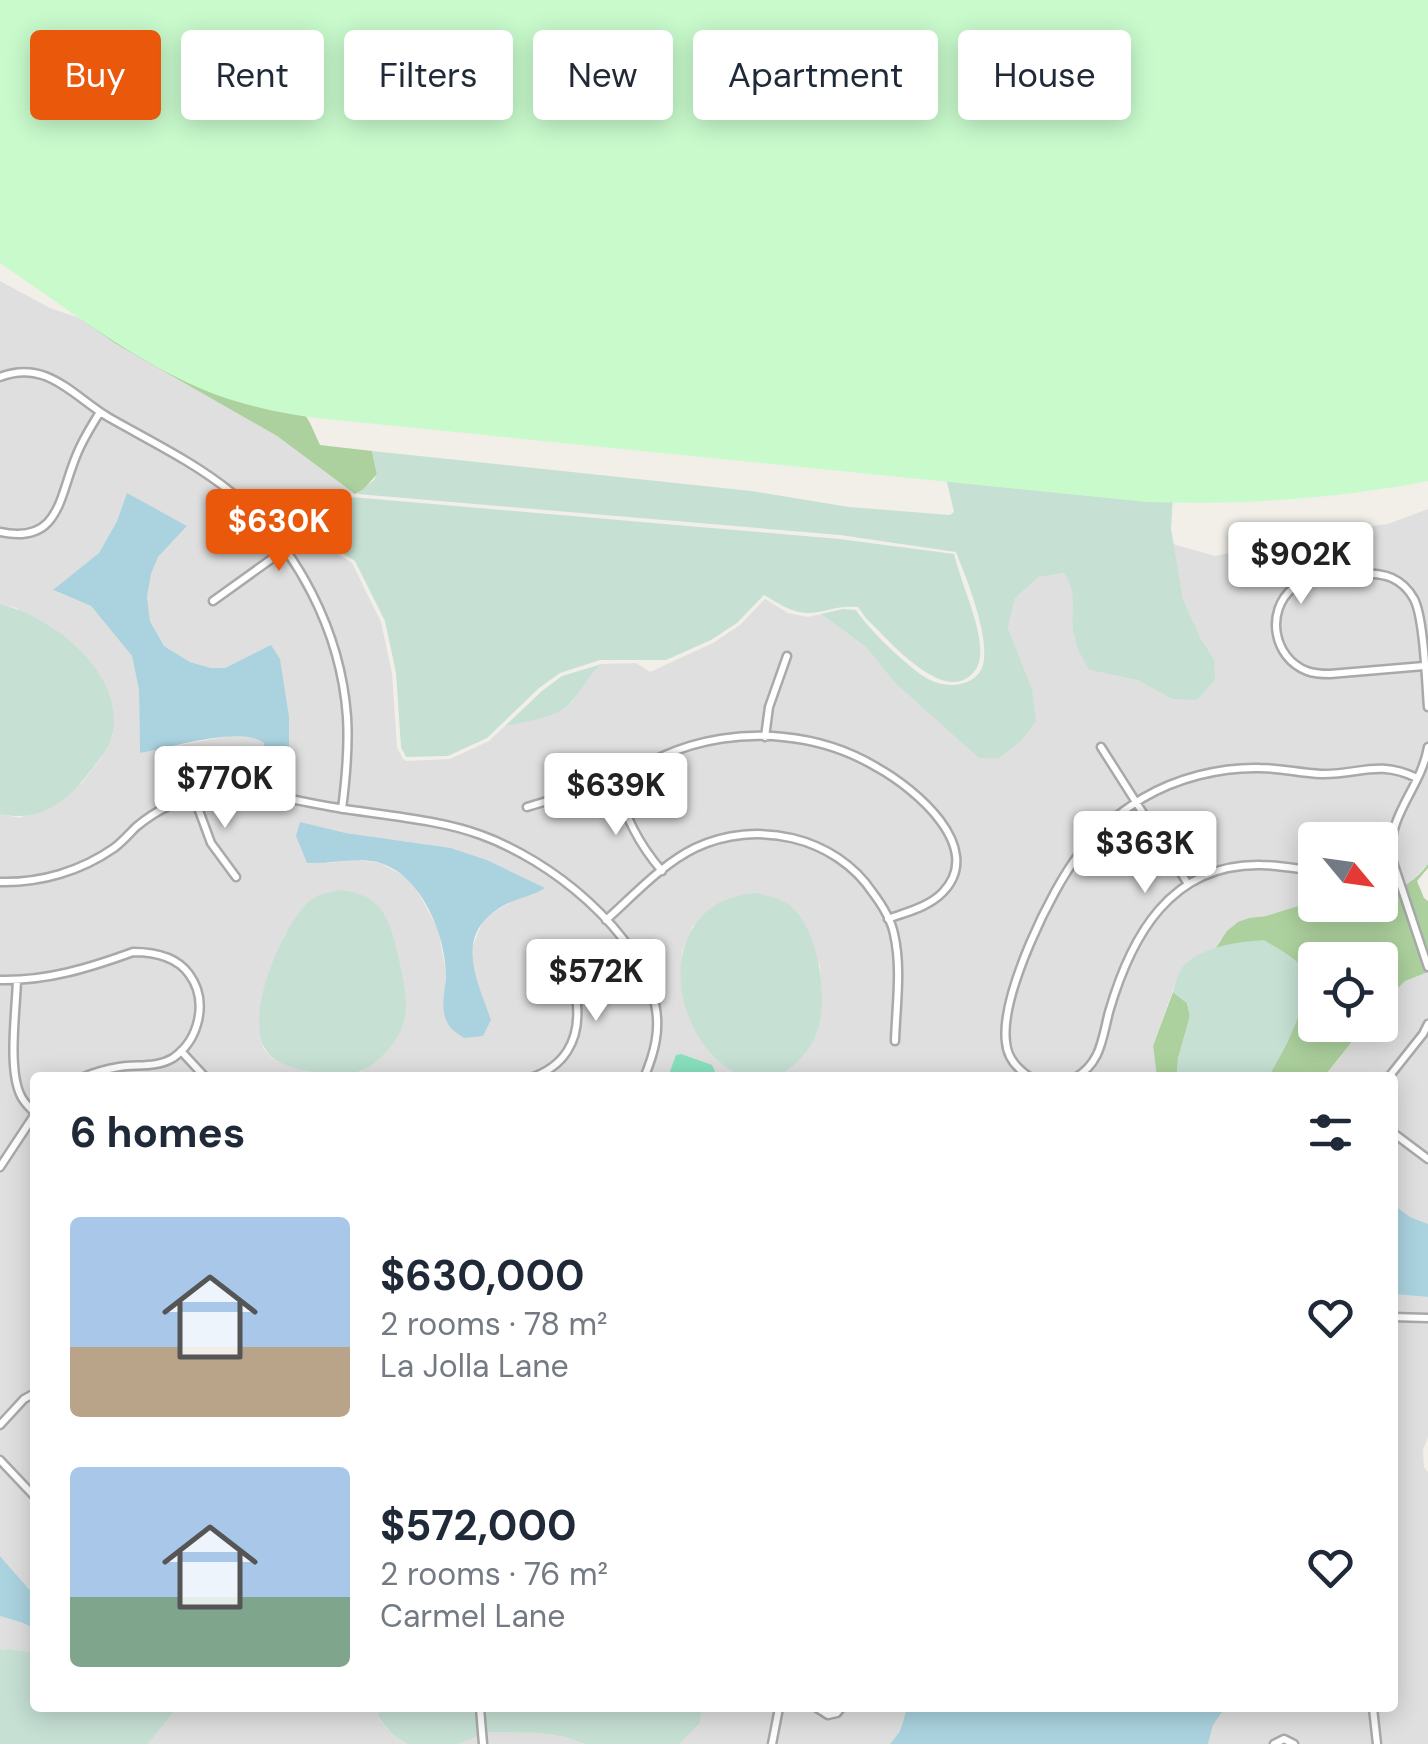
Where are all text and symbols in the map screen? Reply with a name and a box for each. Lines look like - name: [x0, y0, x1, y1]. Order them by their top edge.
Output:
- chip: Buy: [30, 30, 161, 120]
- chip: Rent: [181, 30, 324, 120]
- chip: Filters: [344, 30, 513, 120]
- chip: New: [533, 30, 673, 120]
- chip: Apartment: [693, 30, 938, 120]
- chip: House: [958, 30, 1131, 120]
- pin: $630K: [209, 489, 349, 574]
- text: $630K: [228, 500, 330, 542]
- pin: $902K: [1231, 522, 1371, 607]
- text: $902K: [1250, 533, 1352, 575]
- pin: $770K: [155, 746, 295, 831]
- pin: $639K: [546, 753, 686, 838]
- text: $770K: [177, 757, 273, 799]
- text: $639K: [566, 764, 666, 806]
- pin: $363K: [1075, 811, 1215, 896]
- text: $363K: [1095, 822, 1195, 864]
- north arrow: [1298, 822, 1398, 922]
- map controls: [1298, 822, 1398, 1042]
- pin: $572K: [526, 939, 666, 1024]
- button: locate: [1298, 942, 1398, 1042]
- text: $572K: [548, 950, 644, 992]
- text: 6 homes: [70, 1105, 245, 1160]
- icon: filters: [1303, 1105, 1358, 1160]
- text: $630,000: [380, 1248, 585, 1303]
- icon: home: [150, 1257, 270, 1377]
- icon: heart: [1303, 1290, 1358, 1345]
- text: 2 rooms · 78 m²: [380, 1303, 608, 1345]
- text: La Jolla Lane: [380, 1345, 569, 1387]
- text: $572,000: [380, 1498, 577, 1553]
- icon: home: [150, 1507, 270, 1627]
- icon: heart: [1303, 1540, 1358, 1595]
- text: 2 rooms · 76 m²: [380, 1553, 608, 1595]
- text: Carmel Lane: [380, 1595, 565, 1637]

